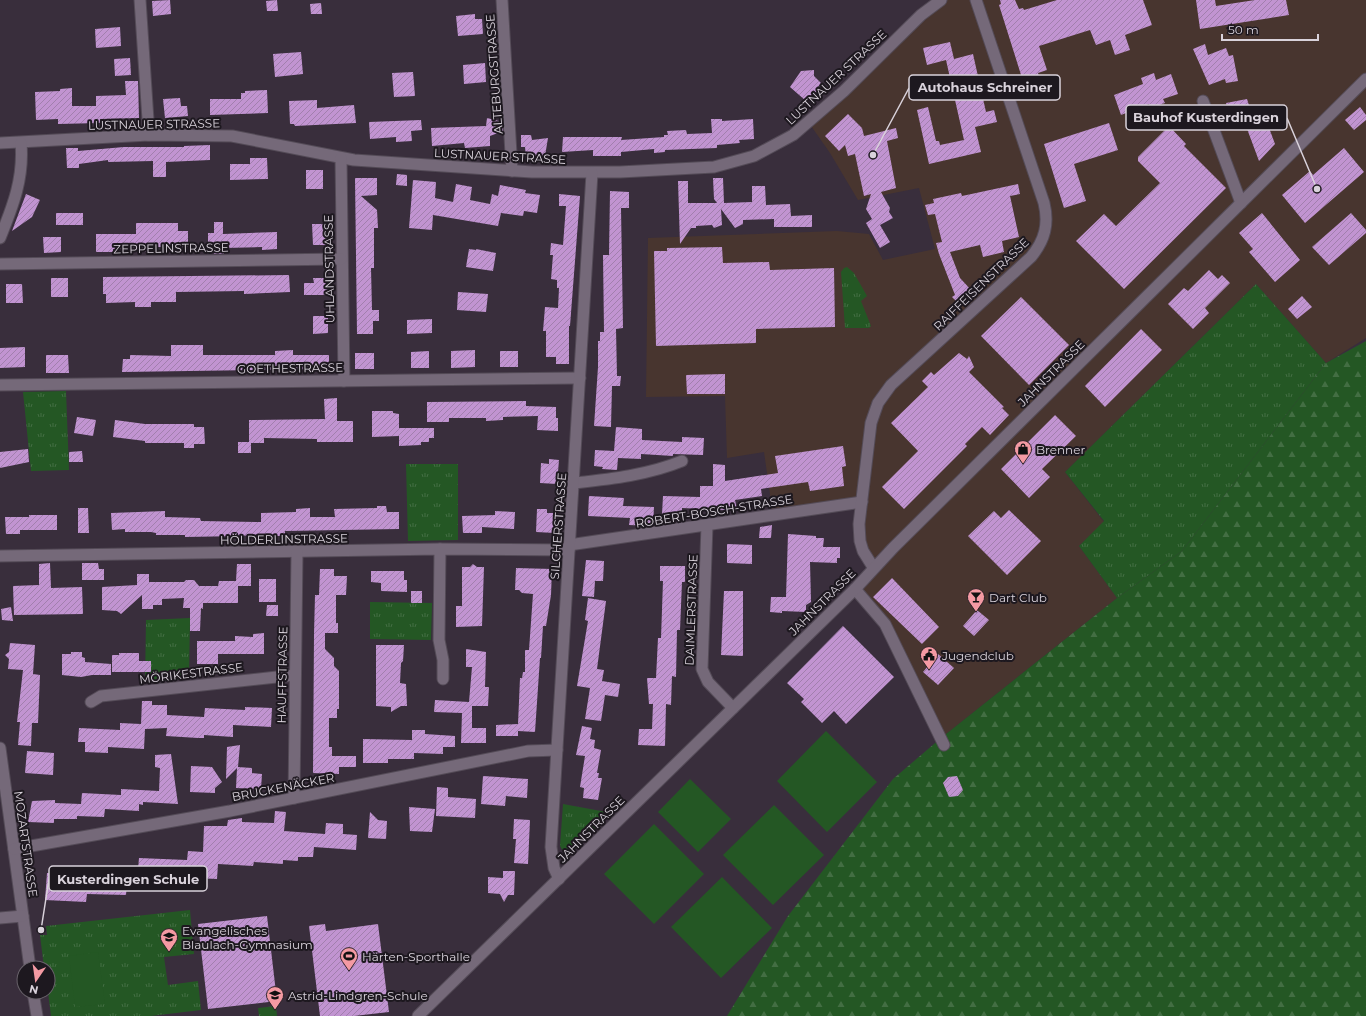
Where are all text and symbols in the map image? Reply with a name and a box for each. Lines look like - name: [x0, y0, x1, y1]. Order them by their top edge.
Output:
- street label: ALTEBURGSTRASSE: [482, 13, 506, 135]
- scale bar: [1222, 16, 1318, 42]
- text: 50 m: [1228, 22, 1259, 37]
- street label: LUSTNAUER STRASSE: [782, 26, 890, 128]
- callout: Autohaus Schreiner: [909, 75, 1060, 100]
- text: Autohaus Schreiner: [917, 79, 1053, 95]
- callout: Bauhof Kusterdingen: [1126, 105, 1287, 130]
- text: Bauhof Kusterdingen: [1133, 109, 1279, 125]
- street label: LUSTNAUER STRASSE: [88, 115, 220, 133]
- street label: LUSTNAUER STRASSE: [434, 145, 566, 167]
- street label: UHLANDSTRASSE: [321, 214, 337, 324]
- street label: RAIFFEISENSTRASSE: [930, 234, 1032, 334]
- street label: ZEPPELINSTRASSE: [113, 239, 229, 257]
- street label: JAHNSTRASSE: [1014, 337, 1087, 410]
- street label: GOETHESTRASSE: [237, 360, 343, 376]
- shop icon: Brenner: [1013, 439, 1033, 464]
- place label: Brenner: [1036, 442, 1085, 457]
- street label: SILCHERSTRASSE: [547, 472, 569, 580]
- street label: ROBERT-BOSCH-STRASSE: [634, 491, 794, 531]
- street label: HÖLDERLINSTRASSE: [220, 530, 348, 548]
- street label: DAIMLERSTRASSE: [682, 554, 700, 666]
- street label: JAHNSTRASSE: [785, 566, 858, 639]
- bar icon: Dart Club: [966, 587, 986, 612]
- place label: Dart Club: [989, 590, 1047, 605]
- street label: HAUFFSTRASSE: [274, 626, 290, 724]
- public building icon: Jugendclub: [919, 645, 939, 670]
- place label: Jugendclub: [941, 648, 1014, 663]
- street label: MÖRIKESTRASSE: [138, 659, 244, 687]
- street label: BRUCKENÄCKER: [230, 770, 336, 804]
- street label: MOZARTSTRASSE: [11, 790, 41, 898]
- street label: JAHNSTRASSE: [554, 793, 627, 866]
- callout: Kusterdingen Schule: [49, 866, 207, 891]
- text: Kusterdingen Schule: [57, 871, 199, 887]
- place label: Evangelisches Blaulach-Gymnasium: [182, 923, 313, 952]
- school or university icon: Evangelisches Blaulach-Gymnasium: [159, 927, 179, 952]
- sports icon: Härten-Sporthalle: [339, 946, 359, 971]
- place label: Härten-Sporthalle: [362, 949, 470, 964]
- north arrow: [16, 960, 56, 1000]
- text: N: [28, 982, 40, 998]
- school or university icon: Astrid-Lindgren-Schule: [265, 985, 285, 1010]
- place label: Astrid-Lindgren-Schule: [288, 988, 428, 1003]

